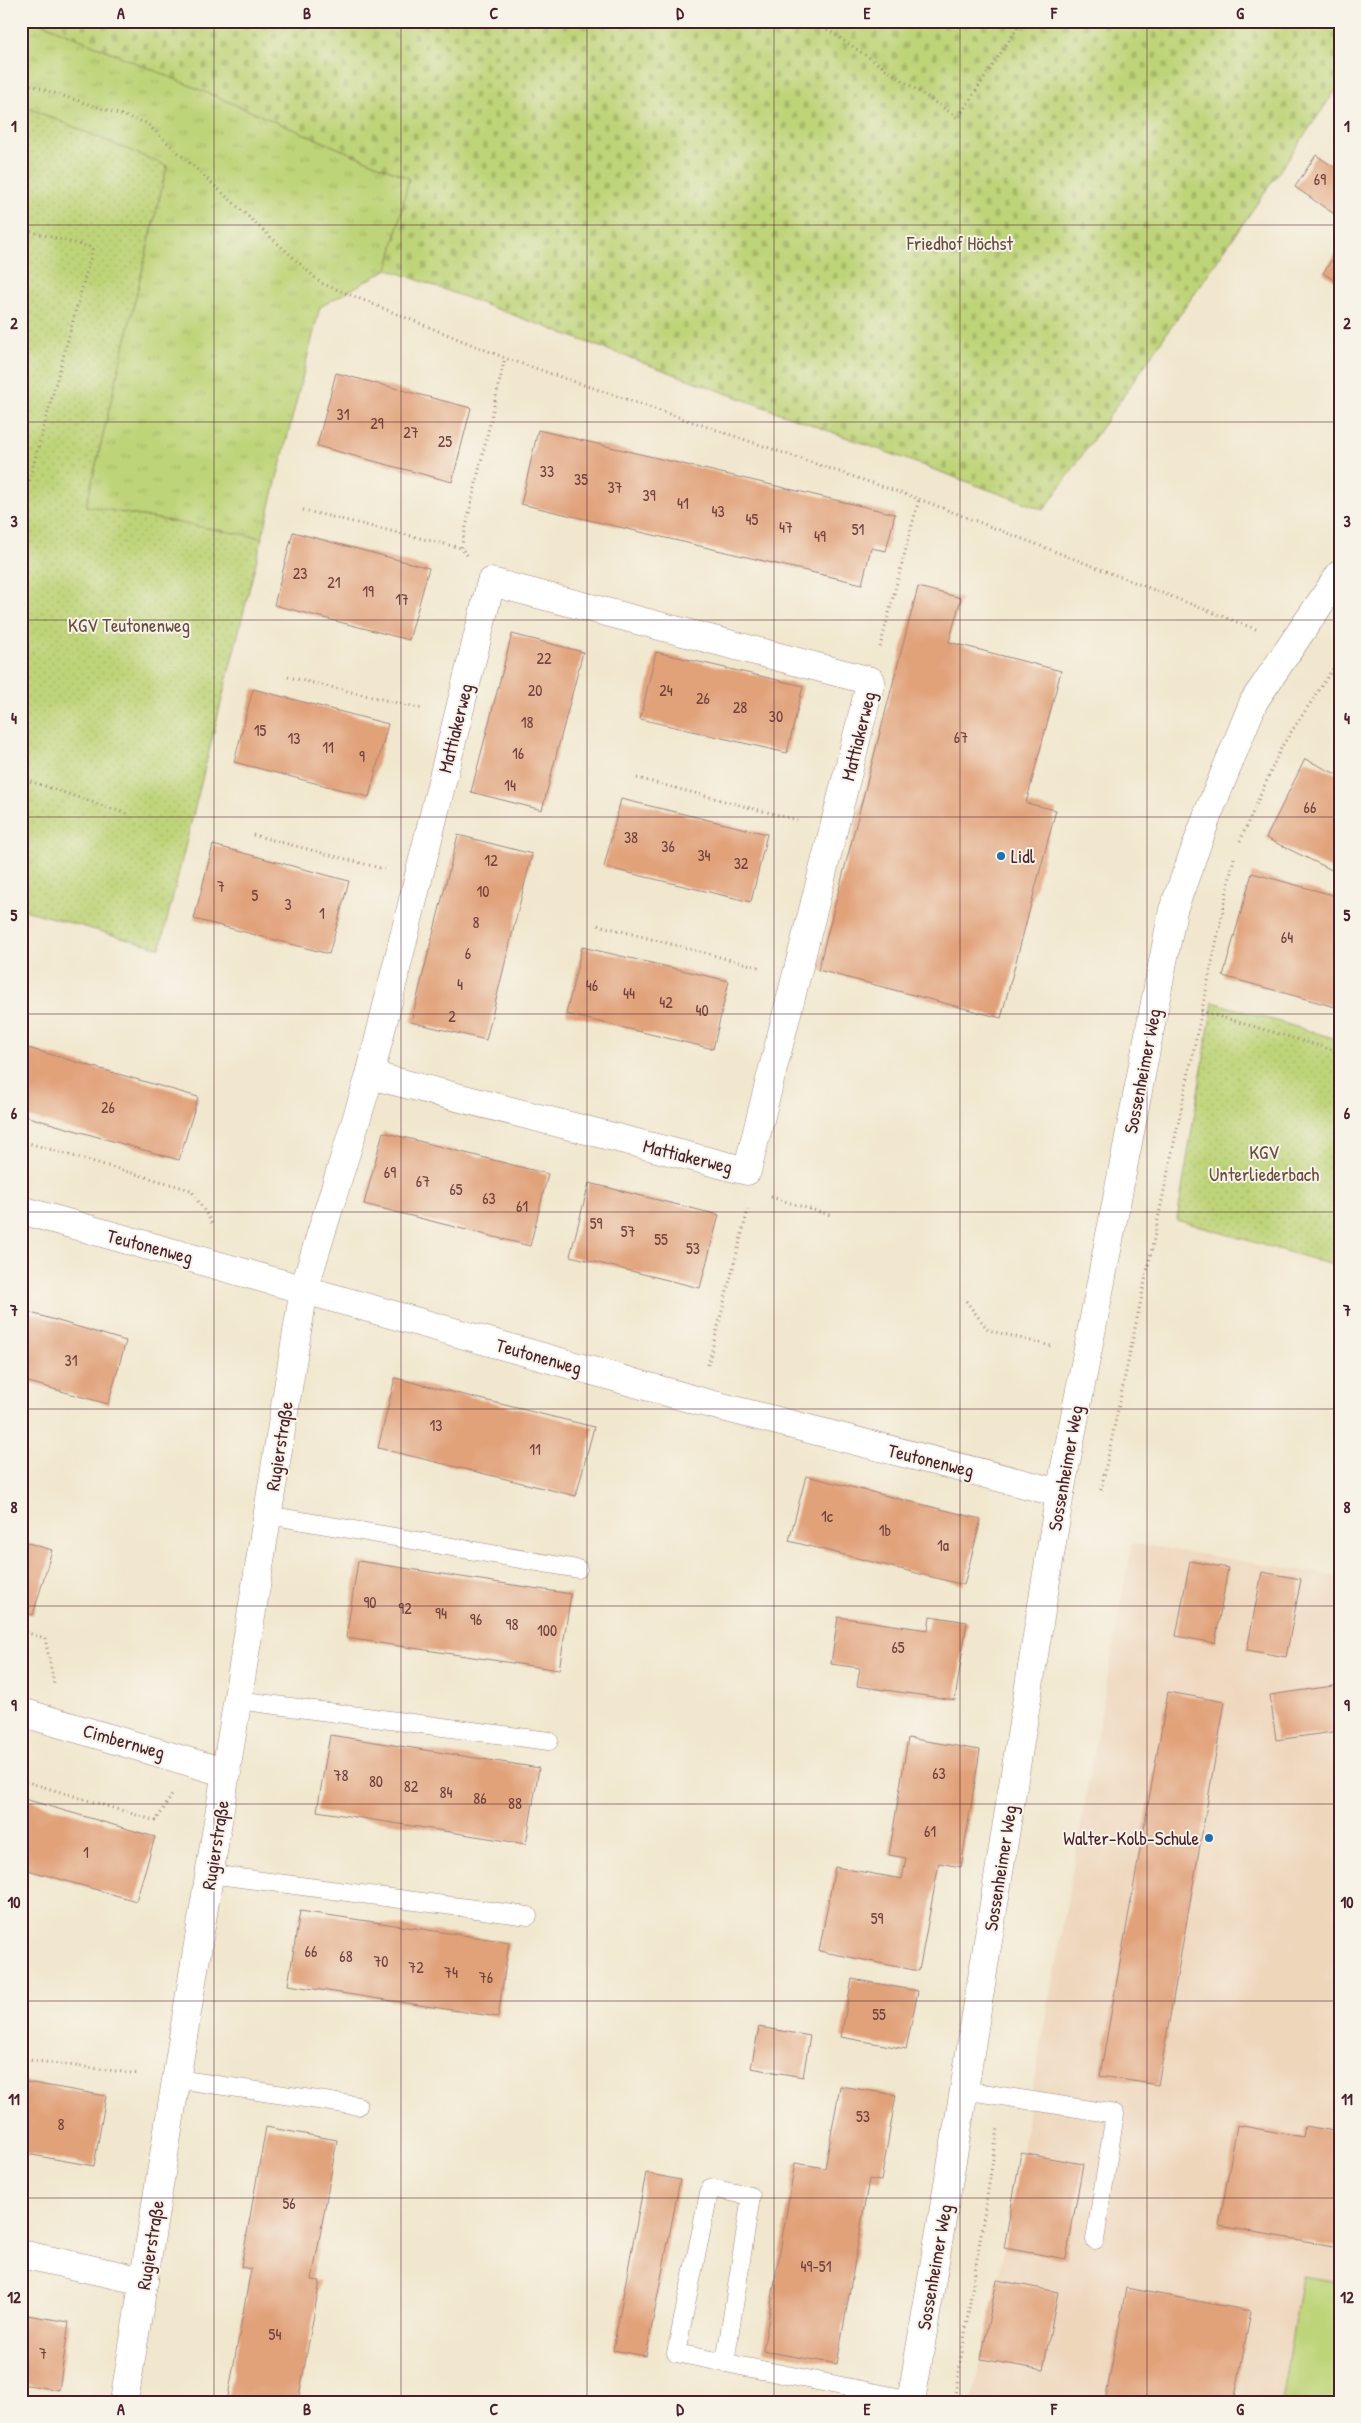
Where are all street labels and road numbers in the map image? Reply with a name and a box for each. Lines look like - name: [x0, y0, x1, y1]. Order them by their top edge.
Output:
- street label: Mattiakerweg: [431, 681, 479, 775]
- street label: Mattiakerweg: [834, 689, 882, 783]
- street label: Sossenheimer Weg: [1117, 1006, 1167, 1136]
- street label: Mattiakerweg: [641, 1132, 735, 1180]
- street label: Teutonenweg: [104, 1222, 196, 1270]
- street label: Teutonenweg: [493, 1331, 585, 1381]
- street label: Rugierstraße: [259, 1399, 299, 1493]
- street label: Sossenheimer Weg: [1041, 1403, 1089, 1533]
- street label: Teutonenweg: [885, 1437, 977, 1483]
- street label: Cimbernweg: [80, 1717, 168, 1765]
- street label: Rugierstraße: [195, 1798, 235, 1892]
- street label: Sossenheimer Weg: [977, 1803, 1023, 1933]
- street label: Rugierstraße: [130, 2198, 170, 2292]
- street label: Sossenheimer Weg: [910, 2202, 958, 2332]

